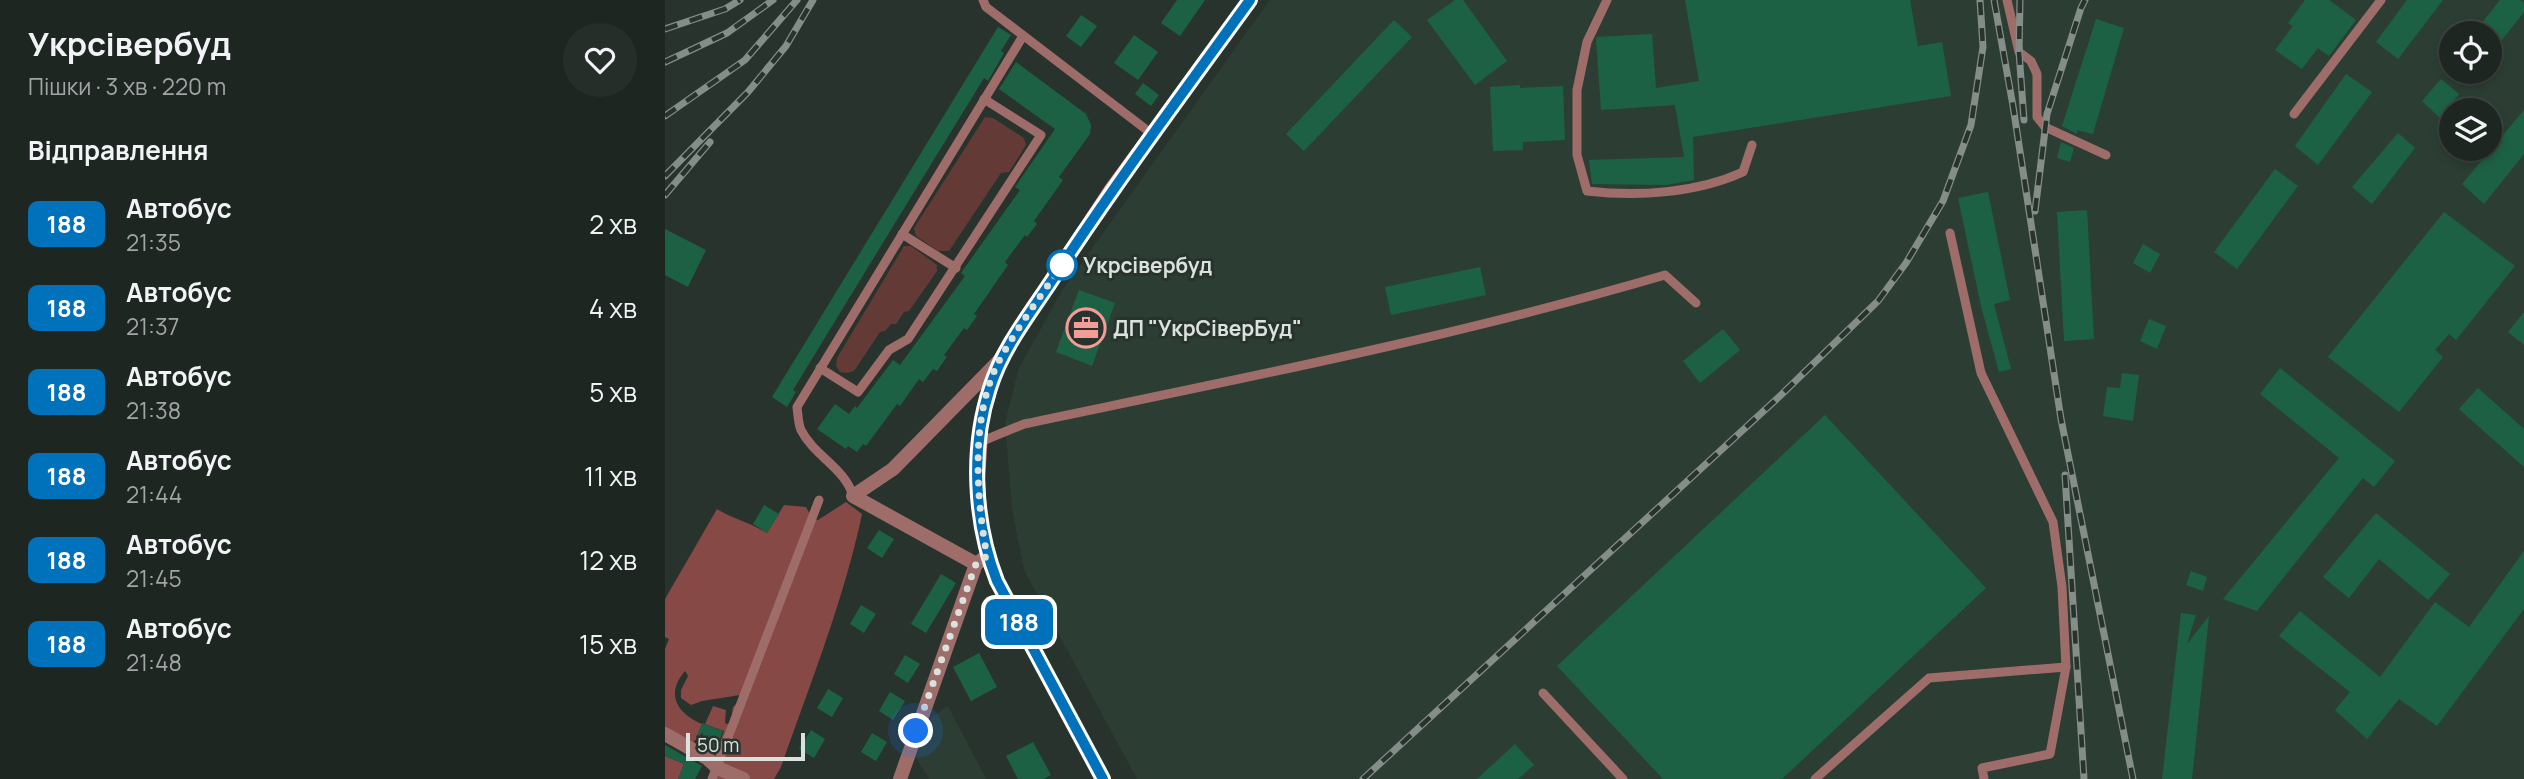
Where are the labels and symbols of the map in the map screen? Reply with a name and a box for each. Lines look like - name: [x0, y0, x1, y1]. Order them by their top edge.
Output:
- marker: Укрсівербуд: [1047, 250, 1077, 280]
- place label: Укрсівербуд: [1083, 251, 1212, 279]
- office icon: ДП "УкрСіверБуд": [1065, 307, 1107, 349]
- place label: ДП "УкрСіверБуд": [1113, 314, 1302, 342]
- line badge: 188: [979, 599, 1059, 645]
- your location: [898, 713, 933, 748]
- scale bar: [686, 730, 805, 762]

